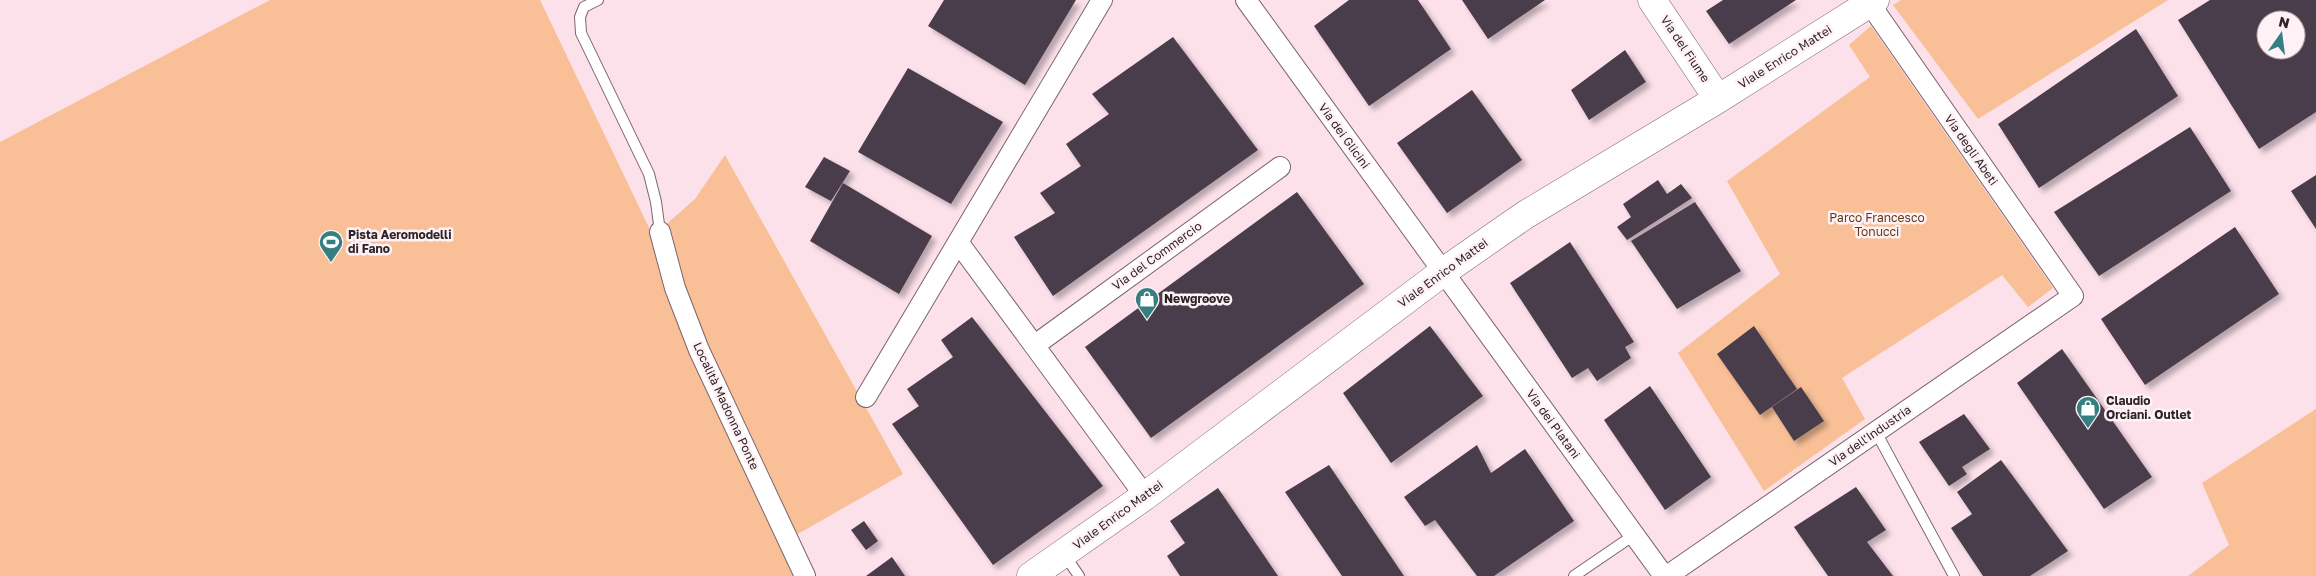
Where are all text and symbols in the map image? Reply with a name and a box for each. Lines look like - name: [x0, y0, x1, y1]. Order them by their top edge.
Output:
- north arrow: [2256, 10, 2306, 60]
- street label: Via del Fiume: [1658, 12, 1713, 85]
- text: N: [2277, 12, 2291, 31]
- street label: Viale Enrico Mattei: [1735, 22, 1834, 91]
- street label: Via dei Glicini: [1316, 100, 1373, 171]
- street label: Via degli Abeti: [1941, 111, 2001, 188]
- park label: Parco Francesco Tonucci: [1829, 210, 1925, 239]
- street label: Via del Commercio: [1109, 218, 1205, 293]
- place label: Pista Aeromodelli di Fano: [348, 227, 451, 256]
- sports icon: Pista Aeromodelli di Fano: [318, 229, 344, 263]
- street label: Viale Enrico Mattei: [1395, 235, 1491, 310]
- shop icon: Newgroove: [1134, 286, 1160, 320]
- place label: Newgroove: [1164, 291, 1230, 306]
- street label: Località Madonna Ponte: [690, 340, 763, 472]
- street label: Via dei Platani: [1523, 386, 1584, 461]
- place label: Claudio Orciani. Outlet: [2106, 393, 2191, 422]
- shop icon: Claudio Orciani. Outlet: [2075, 395, 2101, 429]
- street label: Via dell'Industria: [1826, 402, 1914, 470]
- street label: Viale Enrico Mattei: [1070, 477, 1166, 552]

